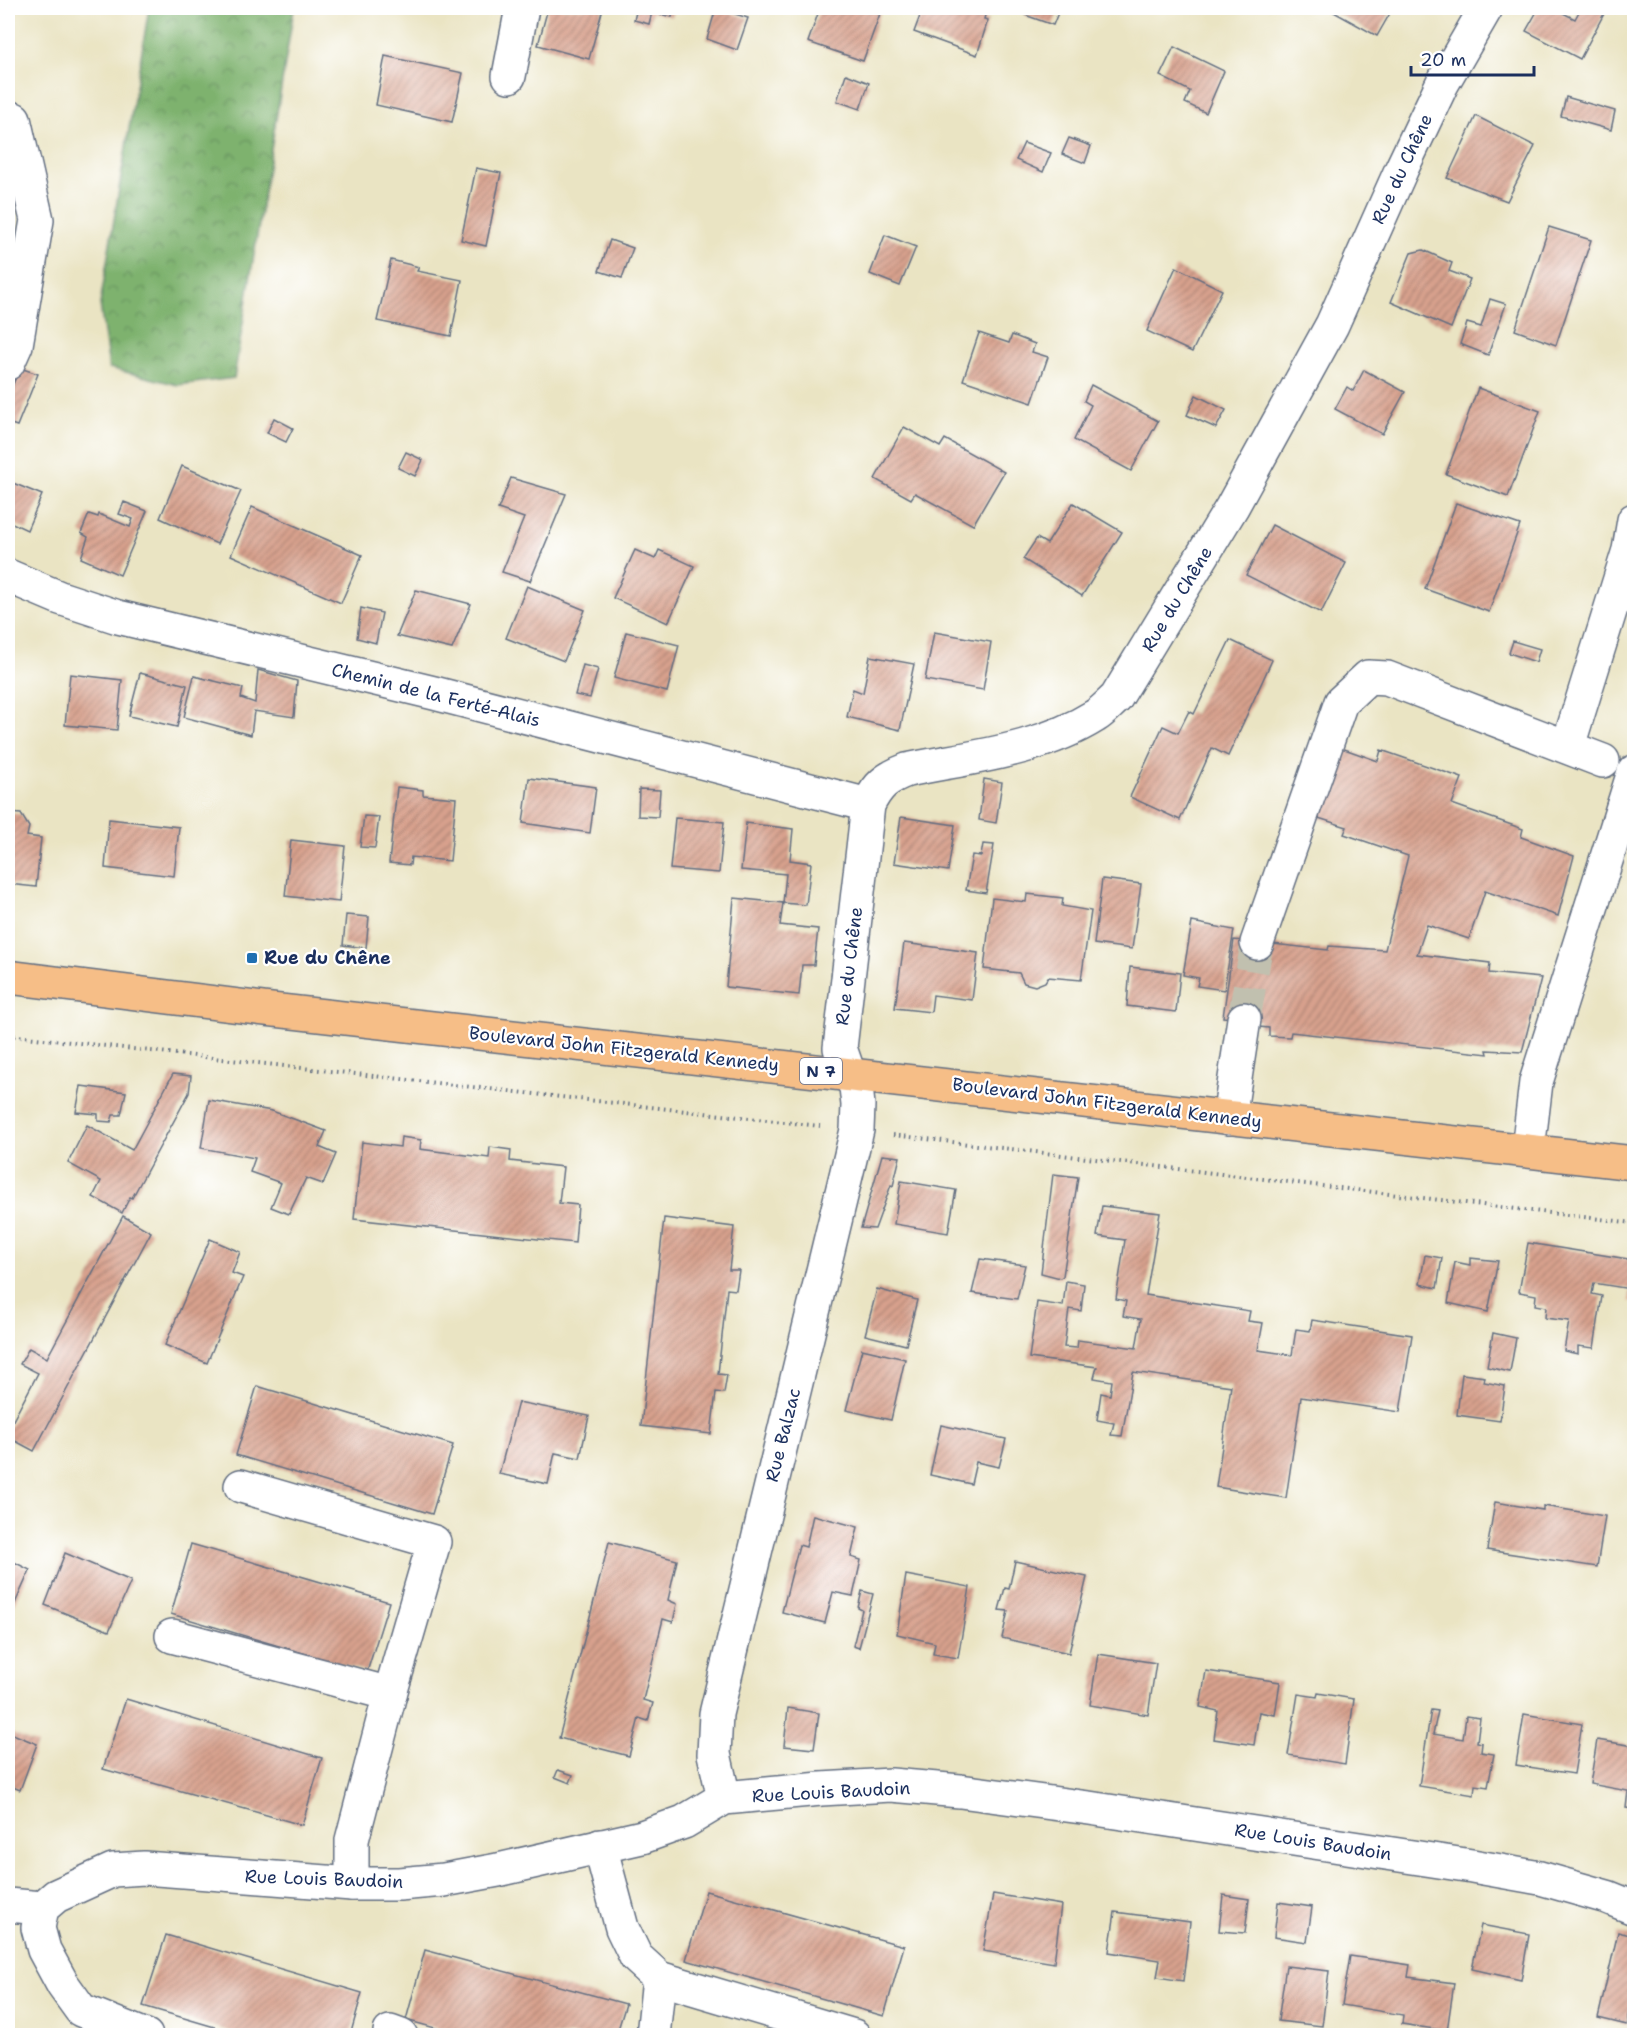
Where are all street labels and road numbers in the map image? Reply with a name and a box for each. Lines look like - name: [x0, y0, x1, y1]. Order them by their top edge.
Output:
- street label: Rue du Chêne: [1366, 110, 1438, 228]
- street label: Rue du Chêne: [1136, 542, 1218, 656]
- street label: Chemin de la Ferté-Alais: [329, 657, 543, 733]
- street label: Rue du Chêne: [830, 905, 868, 1027]
- street label: Boulevard John Fitzgerald Kennedy: [468, 1021, 780, 1077]
- road number: N 7: [800, 1058, 842, 1084]
- street label: Boulevard John Fitzgerald Kennedy: [951, 1072, 1263, 1134]
- street label: Rue Balzac: [760, 1386, 806, 1484]
- street label: Rue Louis Baudoin: [751, 1776, 911, 1808]
- street label: Rue Louis Baudoin: [1233, 1818, 1393, 1866]
- street label: Rue Louis Baudoin: [244, 1864, 404, 1894]

